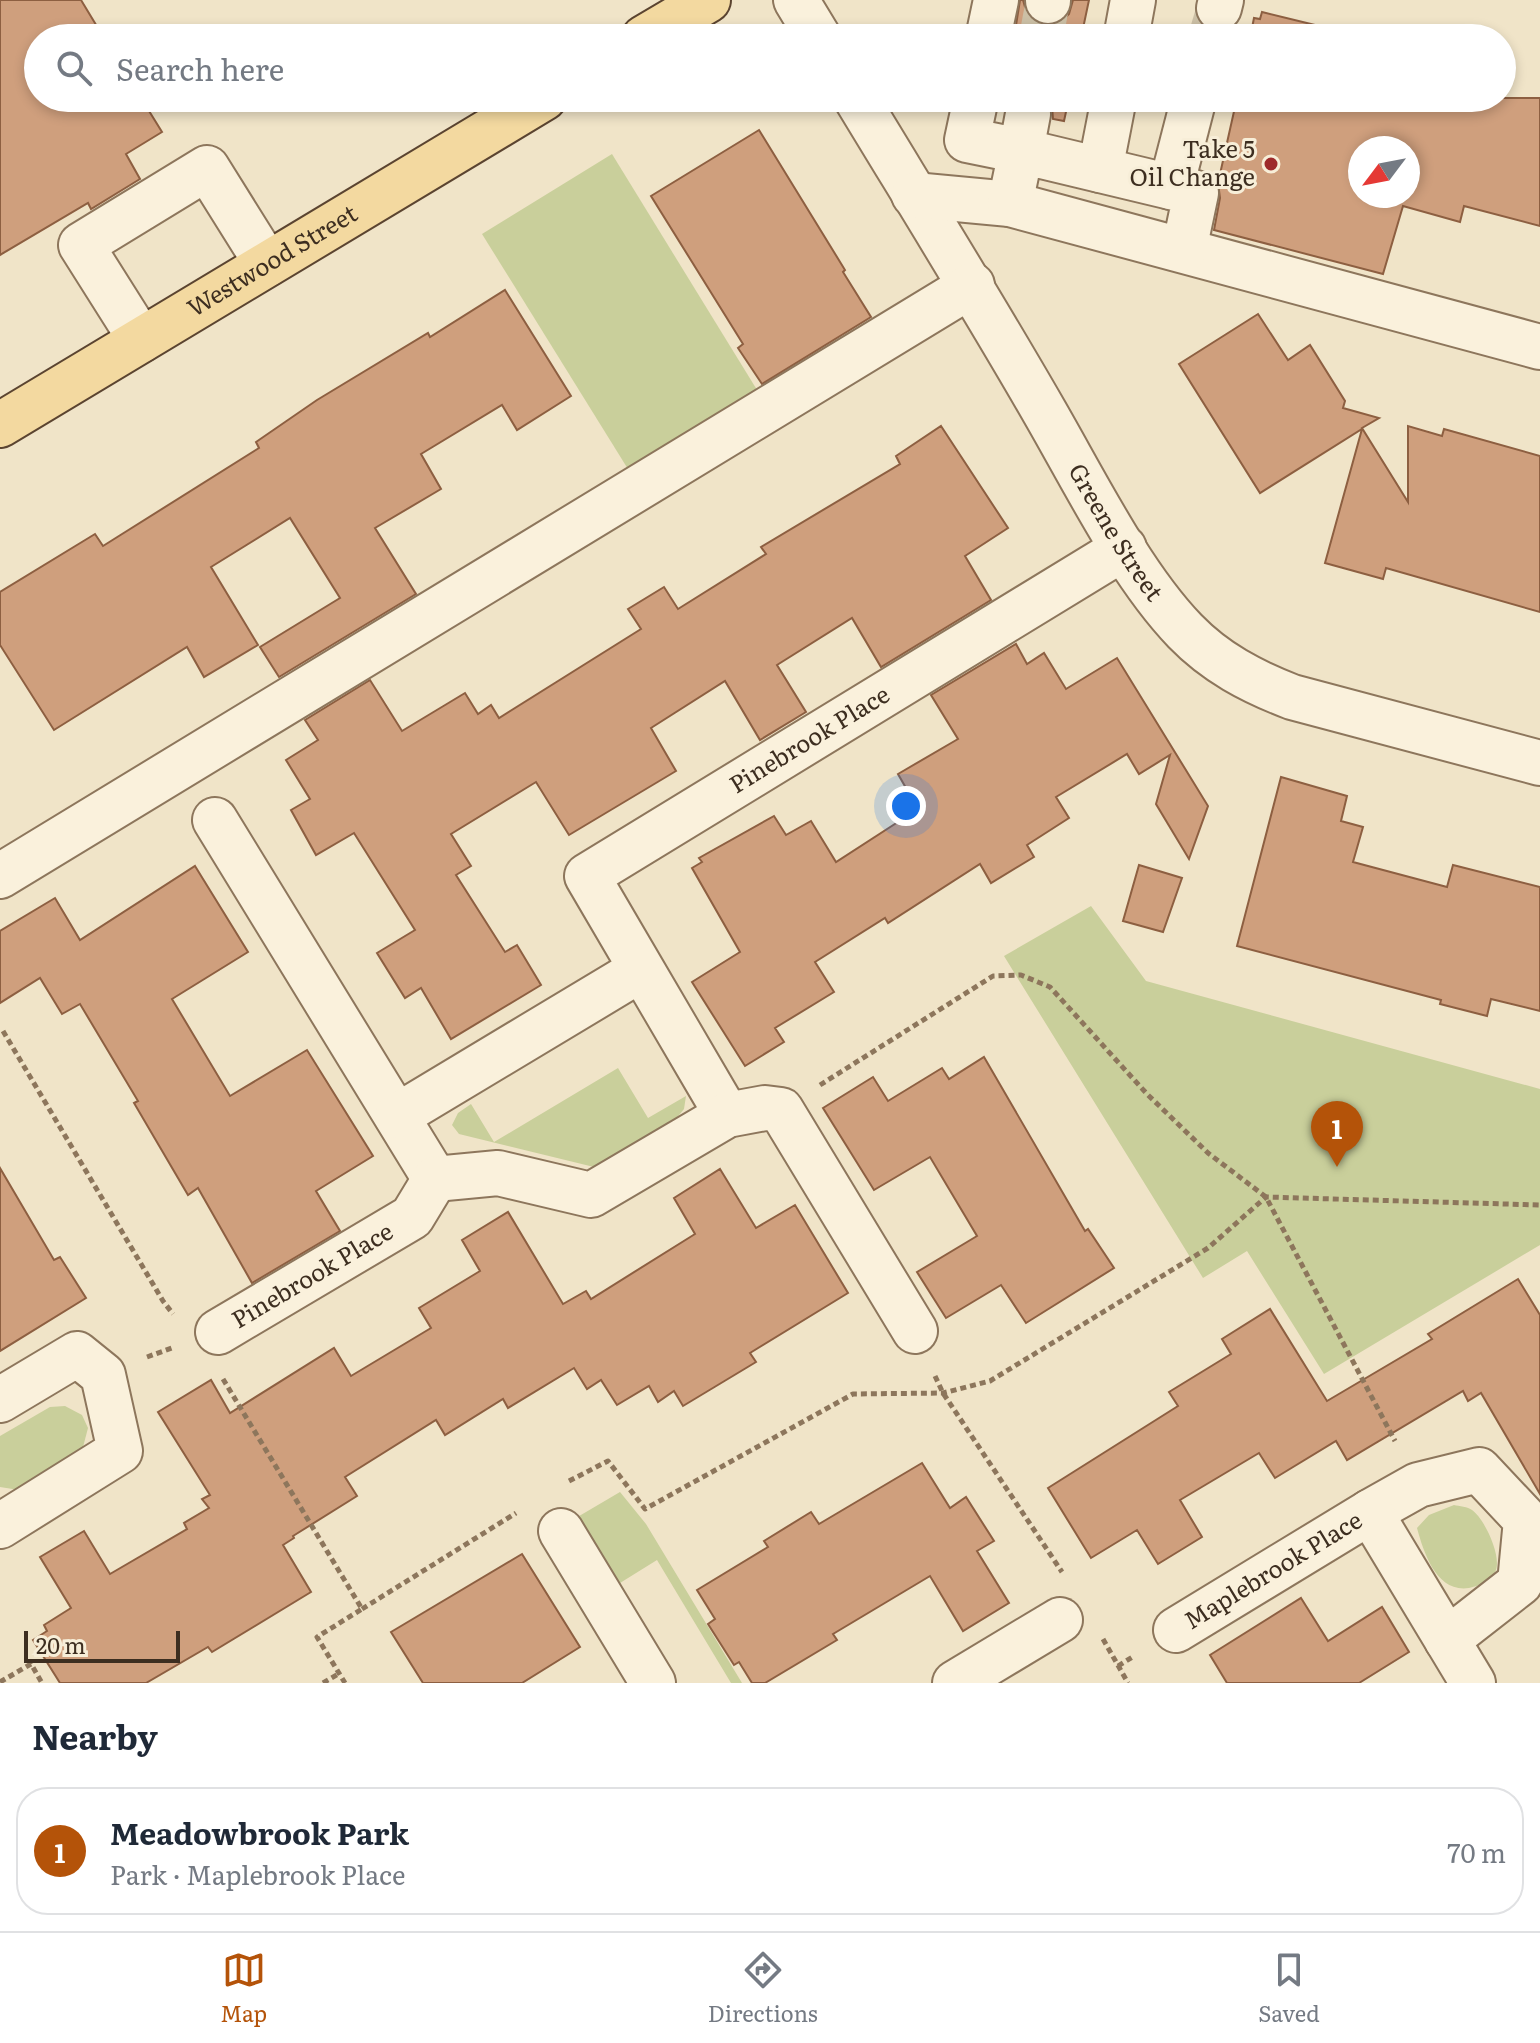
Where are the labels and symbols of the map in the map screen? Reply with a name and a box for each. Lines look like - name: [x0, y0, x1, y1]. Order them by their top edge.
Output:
- place label: Take 5 Oil Change: [1130, 130, 1255, 193]
- north arrow: [1348, 136, 1420, 208]
- marker: Take 5 Oil Change: [1262, 155, 1280, 173]
- street label: Westwood Street: [180, 194, 363, 324]
- street label: Greene Street: [1062, 456, 1173, 607]
- street label: Pinebrook Place: [722, 675, 895, 800]
- your location: [886, 786, 926, 826]
- pin: 1: [1311, 1101, 1363, 1167]
- street label: Pinebrook Place: [224, 1212, 399, 1335]
- street label: Maplebrook Place: [1176, 1501, 1368, 1636]
- scale bar: [24, 1627, 180, 1663]

